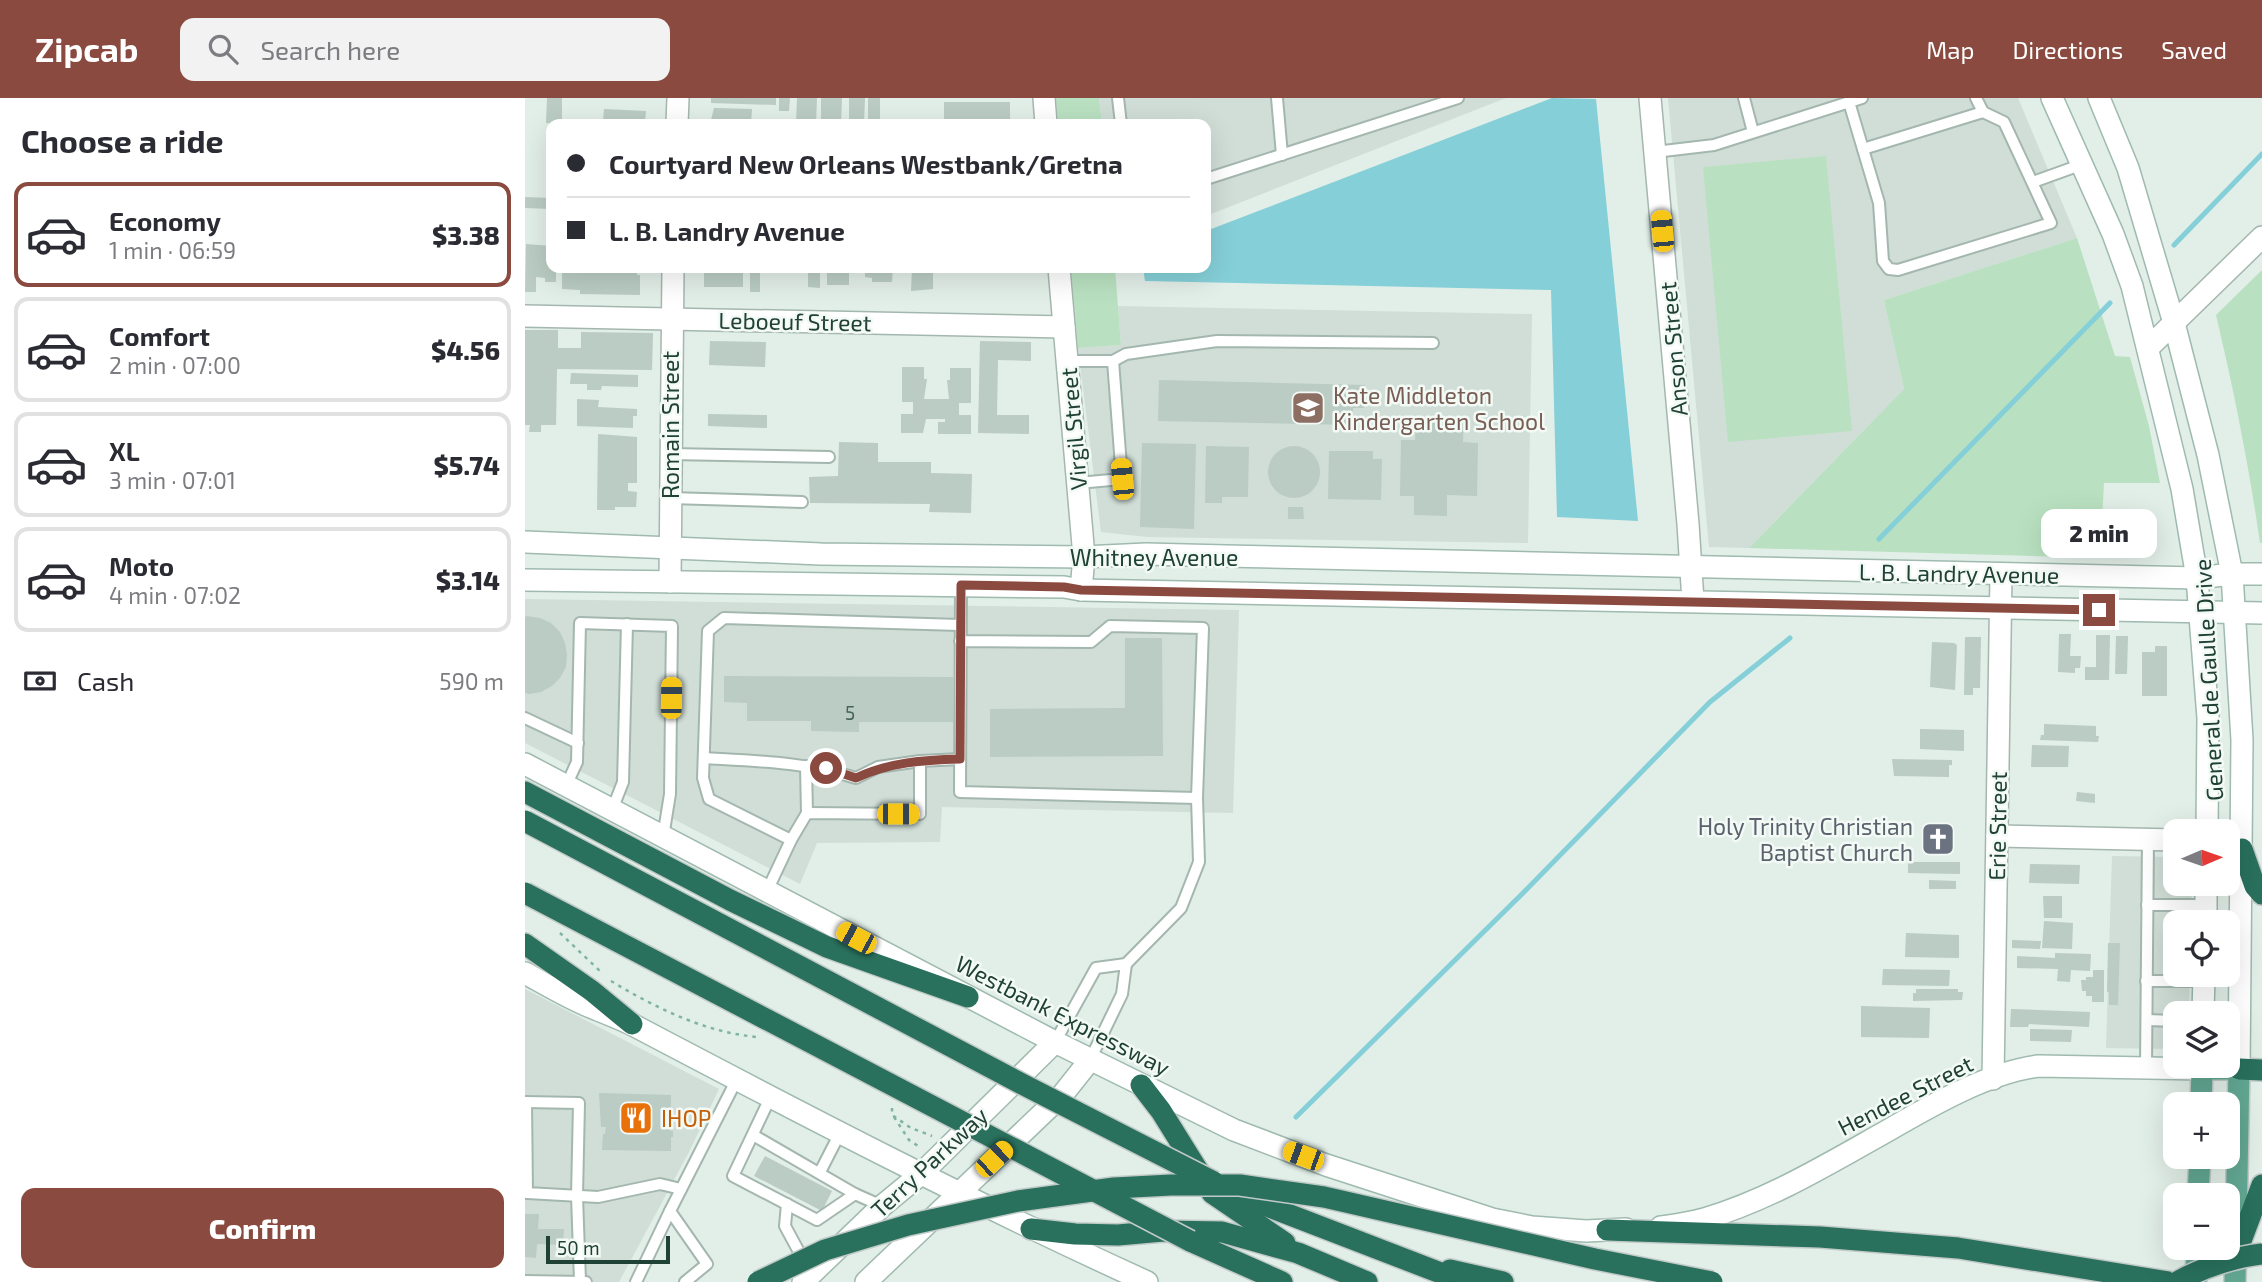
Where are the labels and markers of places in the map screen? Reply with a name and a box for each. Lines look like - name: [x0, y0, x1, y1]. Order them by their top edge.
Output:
- place label: Kate Middleton Kindergarten School: [1333, 381, 1545, 435]
- school or university icon: Kate Middleton Kindergarten School: [1289, 389, 1327, 427]
- place label: Holy Trinity Christian Baptist Church: [1698, 812, 1913, 866]
- church icon: Holy Trinity Christian Baptist Church: [1919, 820, 1957, 858]
- restaurant icon: IHOP: [617, 1099, 655, 1137]
- place label: IHOP: [661, 1104, 711, 1132]

